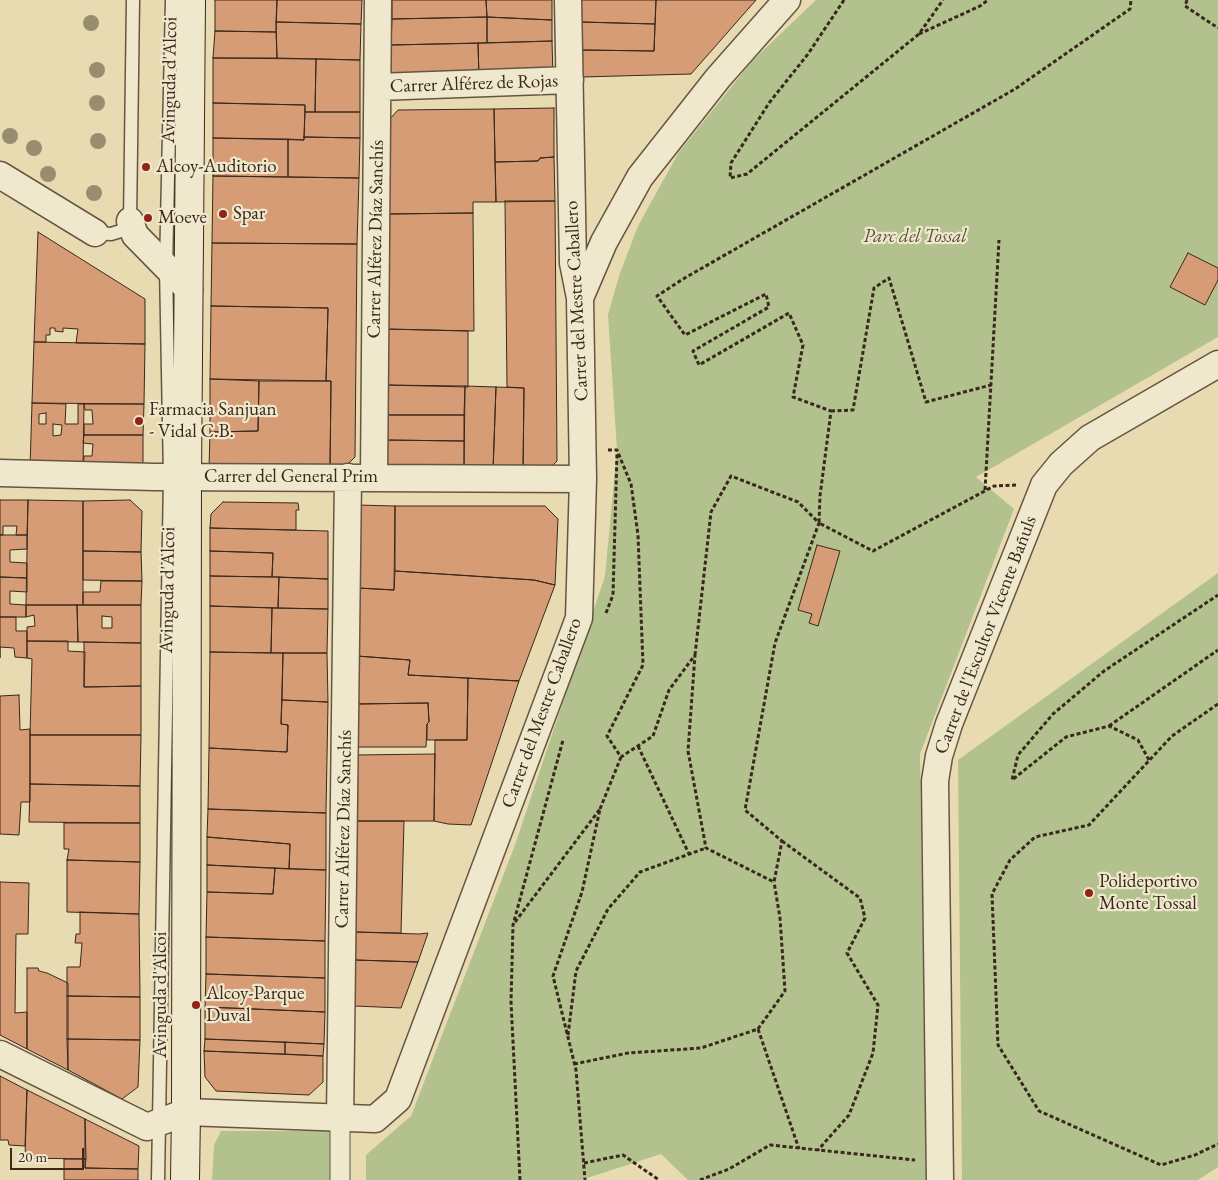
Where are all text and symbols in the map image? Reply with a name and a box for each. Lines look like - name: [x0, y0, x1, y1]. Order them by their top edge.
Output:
- street label: Avinguda d'Alcoi: [157, 16, 183, 144]
- street label: Carrer Alférez de Rojas: [389, 70, 559, 98]
- street label: Carrer Alférez Díaz Sanchís: [363, 140, 389, 338]
- place label: Alcoy-Auditorio: [156, 156, 277, 178]
- marker: Alcoy-Auditorio: [140, 161, 152, 173]
- street label: Carrer del Mestre Caballero: [560, 200, 594, 402]
- place label: Spar: [233, 203, 265, 225]
- place label: Moeve: [158, 207, 207, 229]
- marker: Spar: [217, 208, 229, 220]
- marker: Moeve: [142, 212, 154, 224]
- park label: Parc del Tossal: [863, 226, 967, 248]
- place label: Farmacia Sanjuan - Vidal C.B.: [149, 399, 277, 443]
- marker: Farmacia Sanjuan - Vidal C.B.: [133, 415, 145, 427]
- street label: Carrer del General Prim: [204, 466, 378, 488]
- street label: Carrer de l'Escultor Vicente Bañuls: [930, 513, 1042, 757]
- street label: Avinguda d'Alcoi: [155, 526, 181, 654]
- street label: Carrer del Mestre Caballero: [497, 615, 587, 811]
- street label: Carrer Alférez Díaz Sanchís: [331, 730, 357, 928]
- place label: Polideportivo Monte Tossal: [1099, 871, 1197, 915]
- marker: Polideportivo Monte Tossal: [1083, 887, 1095, 899]
- street label: Avinguda d'Alcoi: [150, 932, 172, 1058]
- place label: Alcoy-Parque Duval: [206, 983, 304, 1027]
- marker: Alcoy-Parque Duval: [190, 999, 202, 1011]
- scale bar: [12, 1138, 86, 1170]
- text: 20 m: [18, 1147, 47, 1166]

